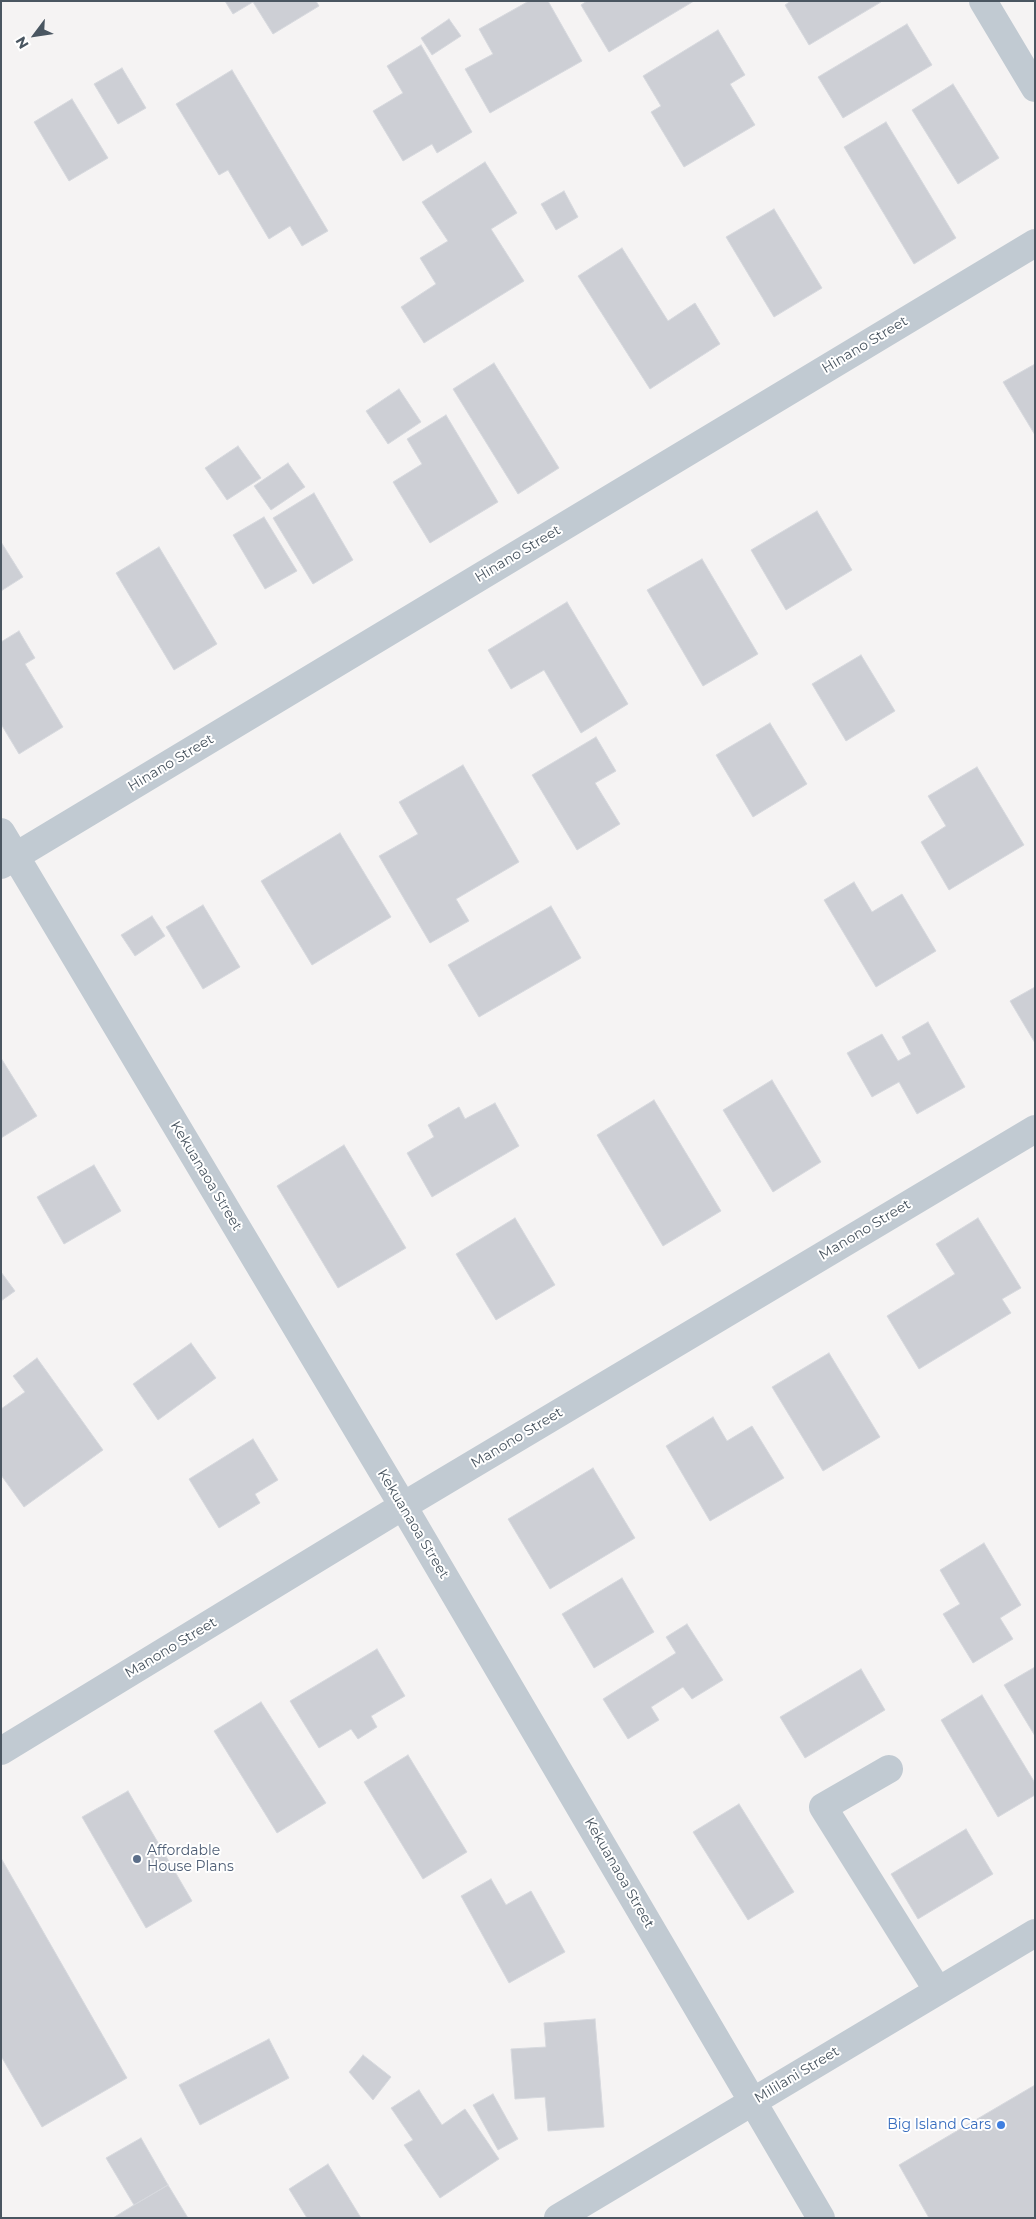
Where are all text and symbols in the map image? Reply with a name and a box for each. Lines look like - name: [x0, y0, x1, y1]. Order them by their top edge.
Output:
- north arrow: [10, 10, 60, 60]
- text: N: [12, 33, 33, 52]
- street label: Hinano Street: [819, 313, 911, 377]
- street label: Hinano Street: [472, 522, 564, 586]
- street label: Hinano Street: [125, 731, 217, 795]
- street label: Kekuanaoa Street: [167, 1118, 245, 1234]
- street label: Manono Street: [816, 1196, 914, 1264]
- street label: Manono Street: [468, 1404, 566, 1472]
- street label: Kekuanaoa Street: [374, 1466, 452, 1582]
- street label: Manono Street: [122, 1614, 220, 1682]
- street label: Kekuanaoa Street: [581, 1815, 657, 1931]
- place label: Affordable House Plans: [147, 1843, 234, 1875]
- marker: Affordable House Plans: [131, 1853, 143, 1865]
- street label: Mililani Street: [752, 2043, 842, 2107]
- place label: Big Island Cars: [887, 2117, 991, 2133]
- marker: Big Island Cars: [995, 2119, 1007, 2131]

